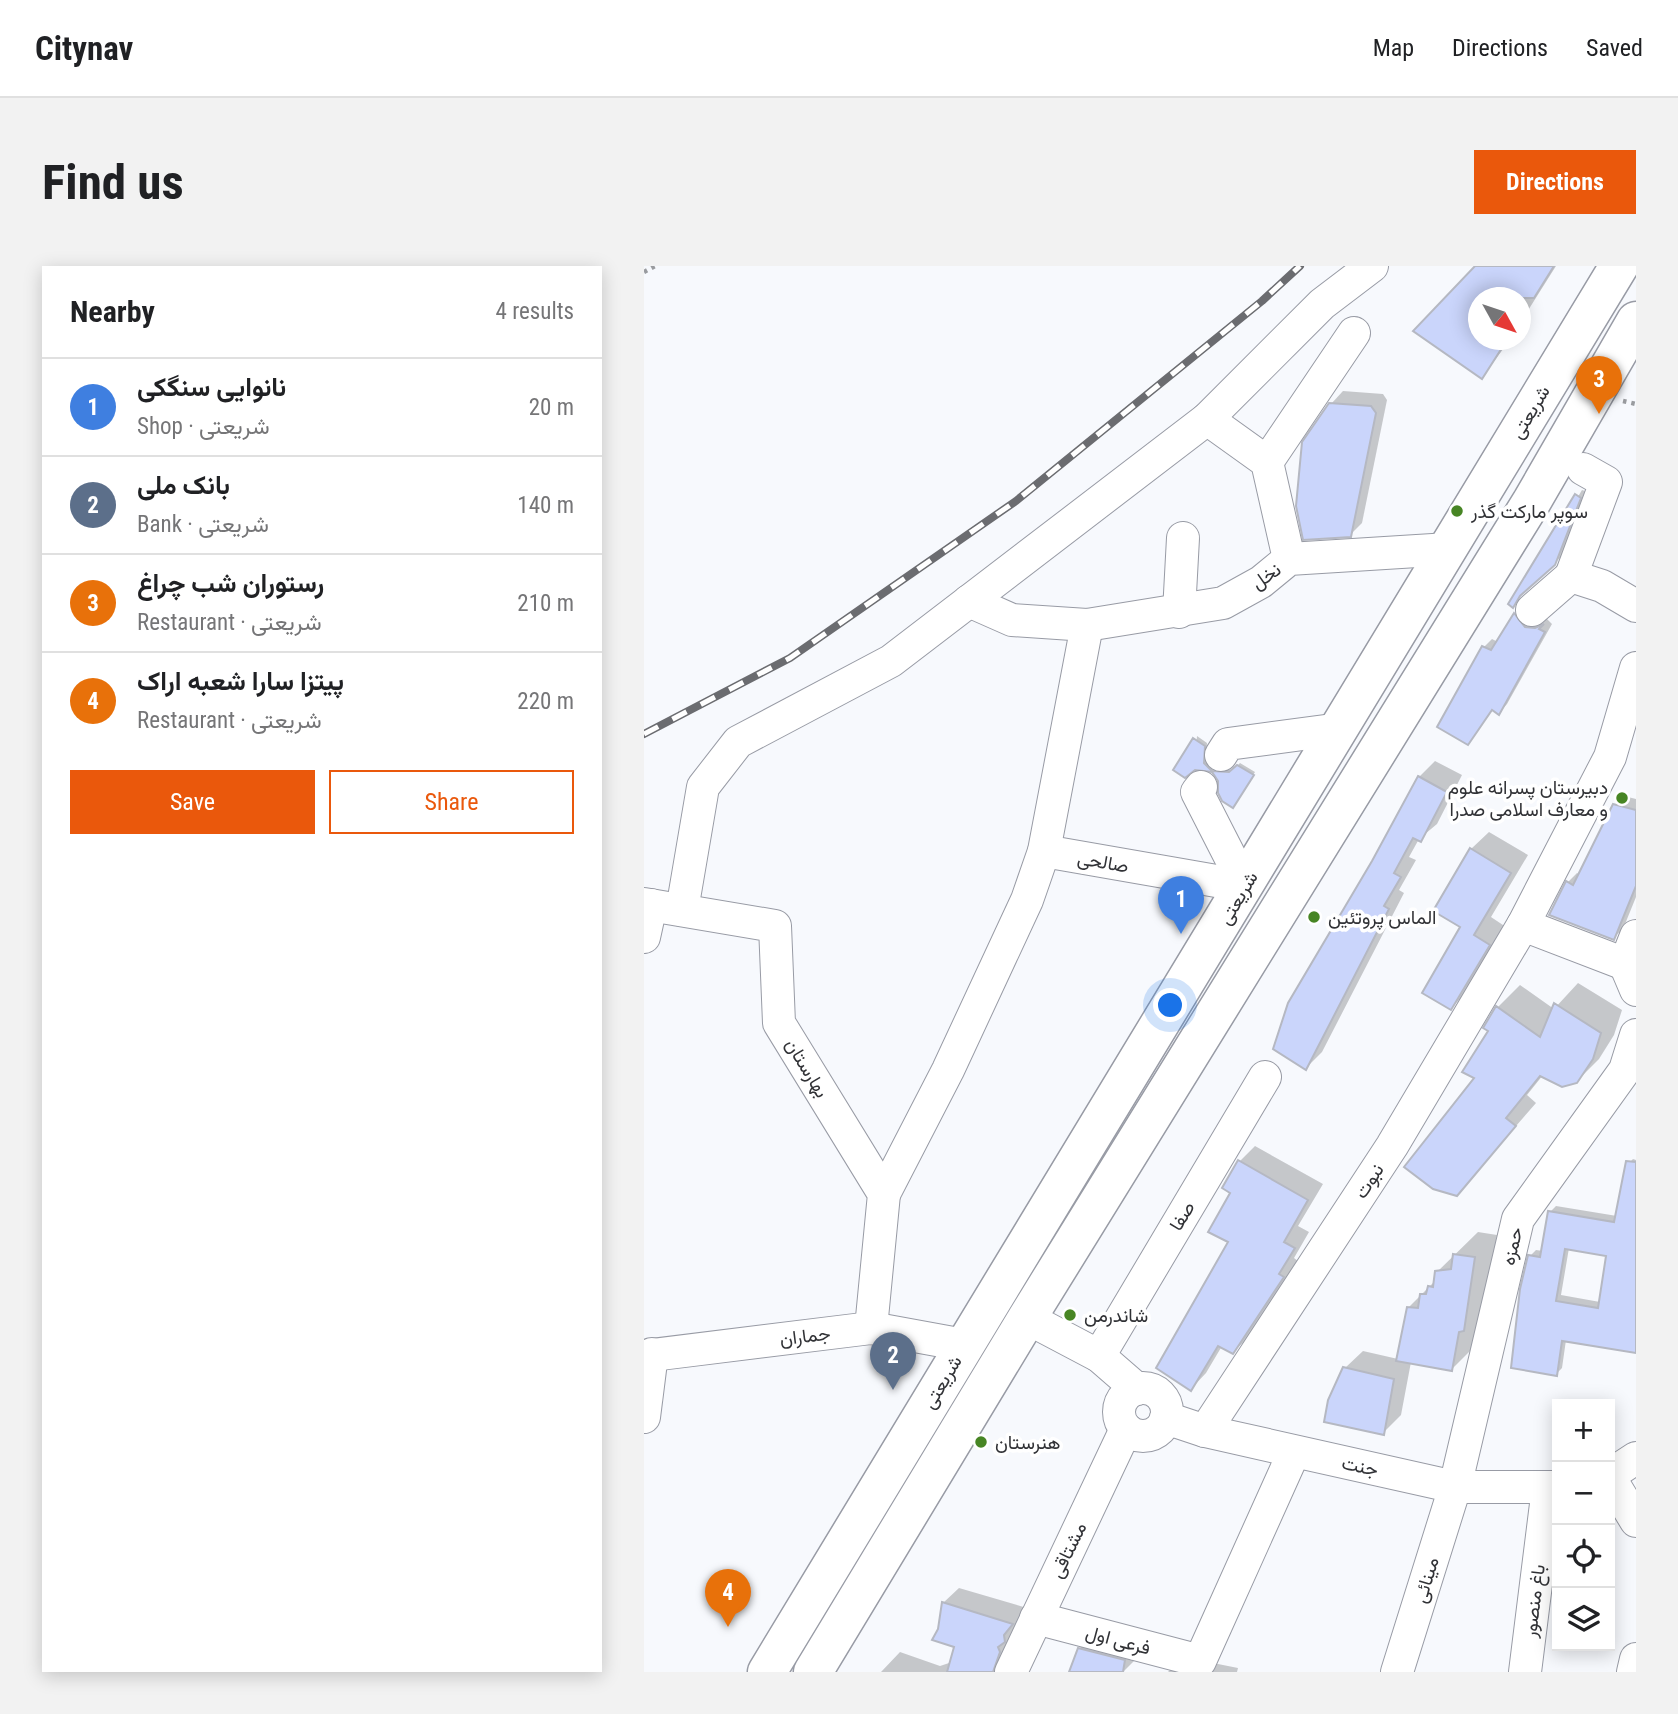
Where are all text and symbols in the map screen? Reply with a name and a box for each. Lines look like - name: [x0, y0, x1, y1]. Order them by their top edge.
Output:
- text: Citynav: [35, 29, 133, 68]
- text: Map: [1373, 34, 1414, 62]
- text: Directions: [1452, 34, 1548, 62]
- text: Saved: [1586, 34, 1643, 62]
- button: Directions: [1474, 150, 1636, 214]
- text: Find us: [42, 154, 184, 211]
- north arrow: [1468, 287, 1531, 350]
- text: Nearby: [70, 294, 155, 329]
- text: 4 results: [496, 298, 574, 325]
- pin: 3: [1576, 356, 1622, 414]
- text: نانوایی سنگکی: [137, 372, 286, 402]
- street label: شریعتی: [1505, 381, 1555, 443]
- text: 1: [87, 394, 99, 421]
- text: 20 m: [529, 394, 574, 421]
- text: Shop · شریعتی: [137, 413, 270, 440]
- text: بانک ملی: [137, 470, 230, 500]
- text: 2: [87, 492, 99, 519]
- text: 140 m: [517, 492, 574, 519]
- place label: سوپر مارکت گذر: [1470, 500, 1588, 525]
- marker: سوپر مارکت گذر: [1449, 503, 1465, 519]
- text: Bank · شریعتی: [137, 511, 269, 538]
- street label: نخل: [1247, 558, 1285, 594]
- text: رستوران شب چراغ: [137, 568, 324, 598]
- text: 3: [87, 590, 99, 617]
- text: 210 m: [517, 590, 574, 617]
- text: Restaurant · شریعتی: [137, 609, 322, 636]
- text: پیتزا سارا شعبه اراک: [137, 666, 344, 696]
- text: 4: [87, 688, 99, 715]
- text: 220 m: [517, 688, 574, 715]
- text: Restaurant · شریعتی: [137, 707, 322, 734]
- button: Save: [70, 770, 315, 834]
- button: Share: [329, 770, 574, 834]
- place label: دبیرستان پسرانه علوم و معارف اسلامی صدرا: [1448, 776, 1608, 821]
- marker: دبیرستان پسرانه علوم و معارف اسلامی صدرا: [1614, 790, 1630, 806]
- street label: صالحی: [1076, 846, 1130, 878]
- street label: شریعتی: [1213, 867, 1263, 929]
- pin: 1: [1158, 876, 1204, 934]
- place label: الماس پروتئین: [1328, 906, 1437, 931]
- marker: الماس پروتئین: [1306, 909, 1322, 925]
- your location: [1153, 988, 1187, 1022]
- street label: بهارستان: [780, 1034, 834, 1102]
- street label: نبوت: [1349, 1159, 1389, 1203]
- street label: صفا: [1164, 1197, 1200, 1235]
- street label: حمزه: [1496, 1225, 1528, 1267]
- place label: شاندرمن: [1084, 1304, 1148, 1327]
- marker: شاندرمن: [1062, 1307, 1078, 1323]
- street label: جماران: [778, 1321, 832, 1351]
- pin: 2: [870, 1332, 916, 1390]
- street label: شریعتی: [917, 1351, 967, 1413]
- map controls: [1552, 1399, 1615, 1651]
- button: +: [1552, 1399, 1615, 1462]
- place label: هنرستان: [995, 1431, 1061, 1454]
- marker: هنرستان: [973, 1434, 989, 1450]
- street label: جنت: [1340, 1451, 1380, 1481]
- button: −: [1552, 1462, 1615, 1525]
- street label: مشتاقی: [1045, 1518, 1091, 1582]
- button: locate: [1552, 1525, 1615, 1588]
- street label: مینائی: [1408, 1554, 1444, 1606]
- street label: باغ منصور: [1518, 1563, 1551, 1640]
- pin: 4: [705, 1569, 751, 1627]
- button: layers: [1552, 1588, 1615, 1651]
- street label: فرعی اول: [1083, 1620, 1153, 1660]

